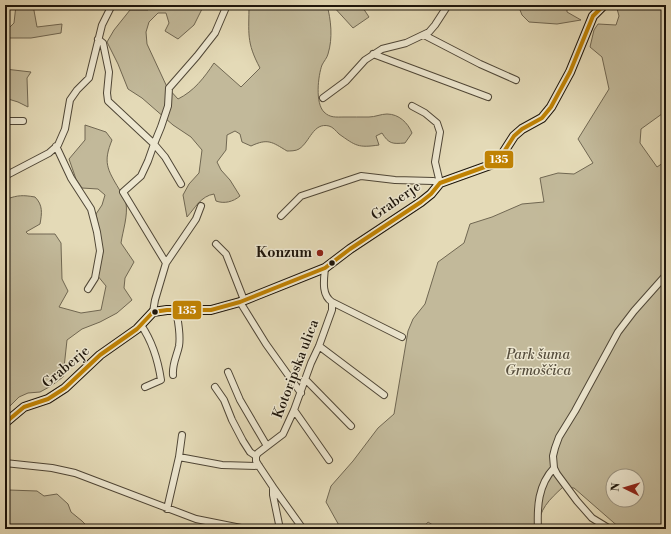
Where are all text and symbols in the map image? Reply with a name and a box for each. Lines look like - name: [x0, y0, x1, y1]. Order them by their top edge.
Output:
- line badge: 135: [484, 150, 514, 169]
- text: 135: [490, 153, 509, 167]
- street label: Graberje: [368, 177, 424, 225]
- place label: Konzum: [256, 244, 312, 262]
- marker: Konzum: [315, 248, 325, 258]
- unlabelled marker: [327, 258, 337, 268]
- line badge: 135: [172, 300, 202, 320]
- text: 135: [178, 304, 197, 318]
- unlabelled marker: [150, 307, 160, 317]
- street label: Kotoripska ulica: [269, 316, 323, 421]
- street label: Graberje: [39, 342, 93, 392]
- park label: Park šuma Grmoščica: [505, 346, 571, 380]
- north arrow: [605, 468, 645, 508]
- text: N: [609, 482, 623, 492]

